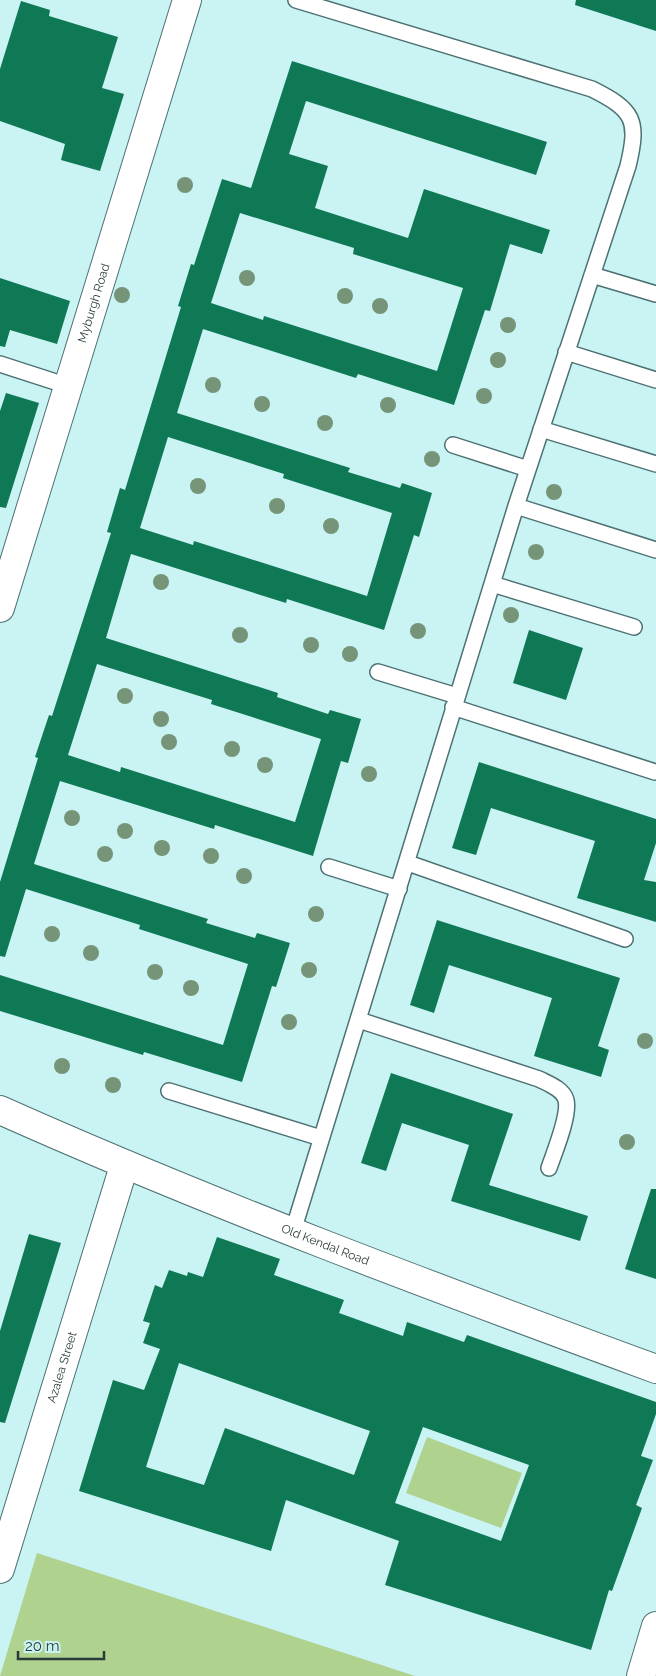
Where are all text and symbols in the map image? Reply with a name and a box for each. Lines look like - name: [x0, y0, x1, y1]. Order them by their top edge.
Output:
- street label: Myburgh Road: [75, 262, 113, 344]
- street label: Old Kendal Road: [279, 1221, 371, 1268]
- street label: Azalea Street: [45, 1330, 80, 1405]
- scale bar: [18, 1628, 104, 1660]
- text: 20 m: [25, 1637, 60, 1655]

